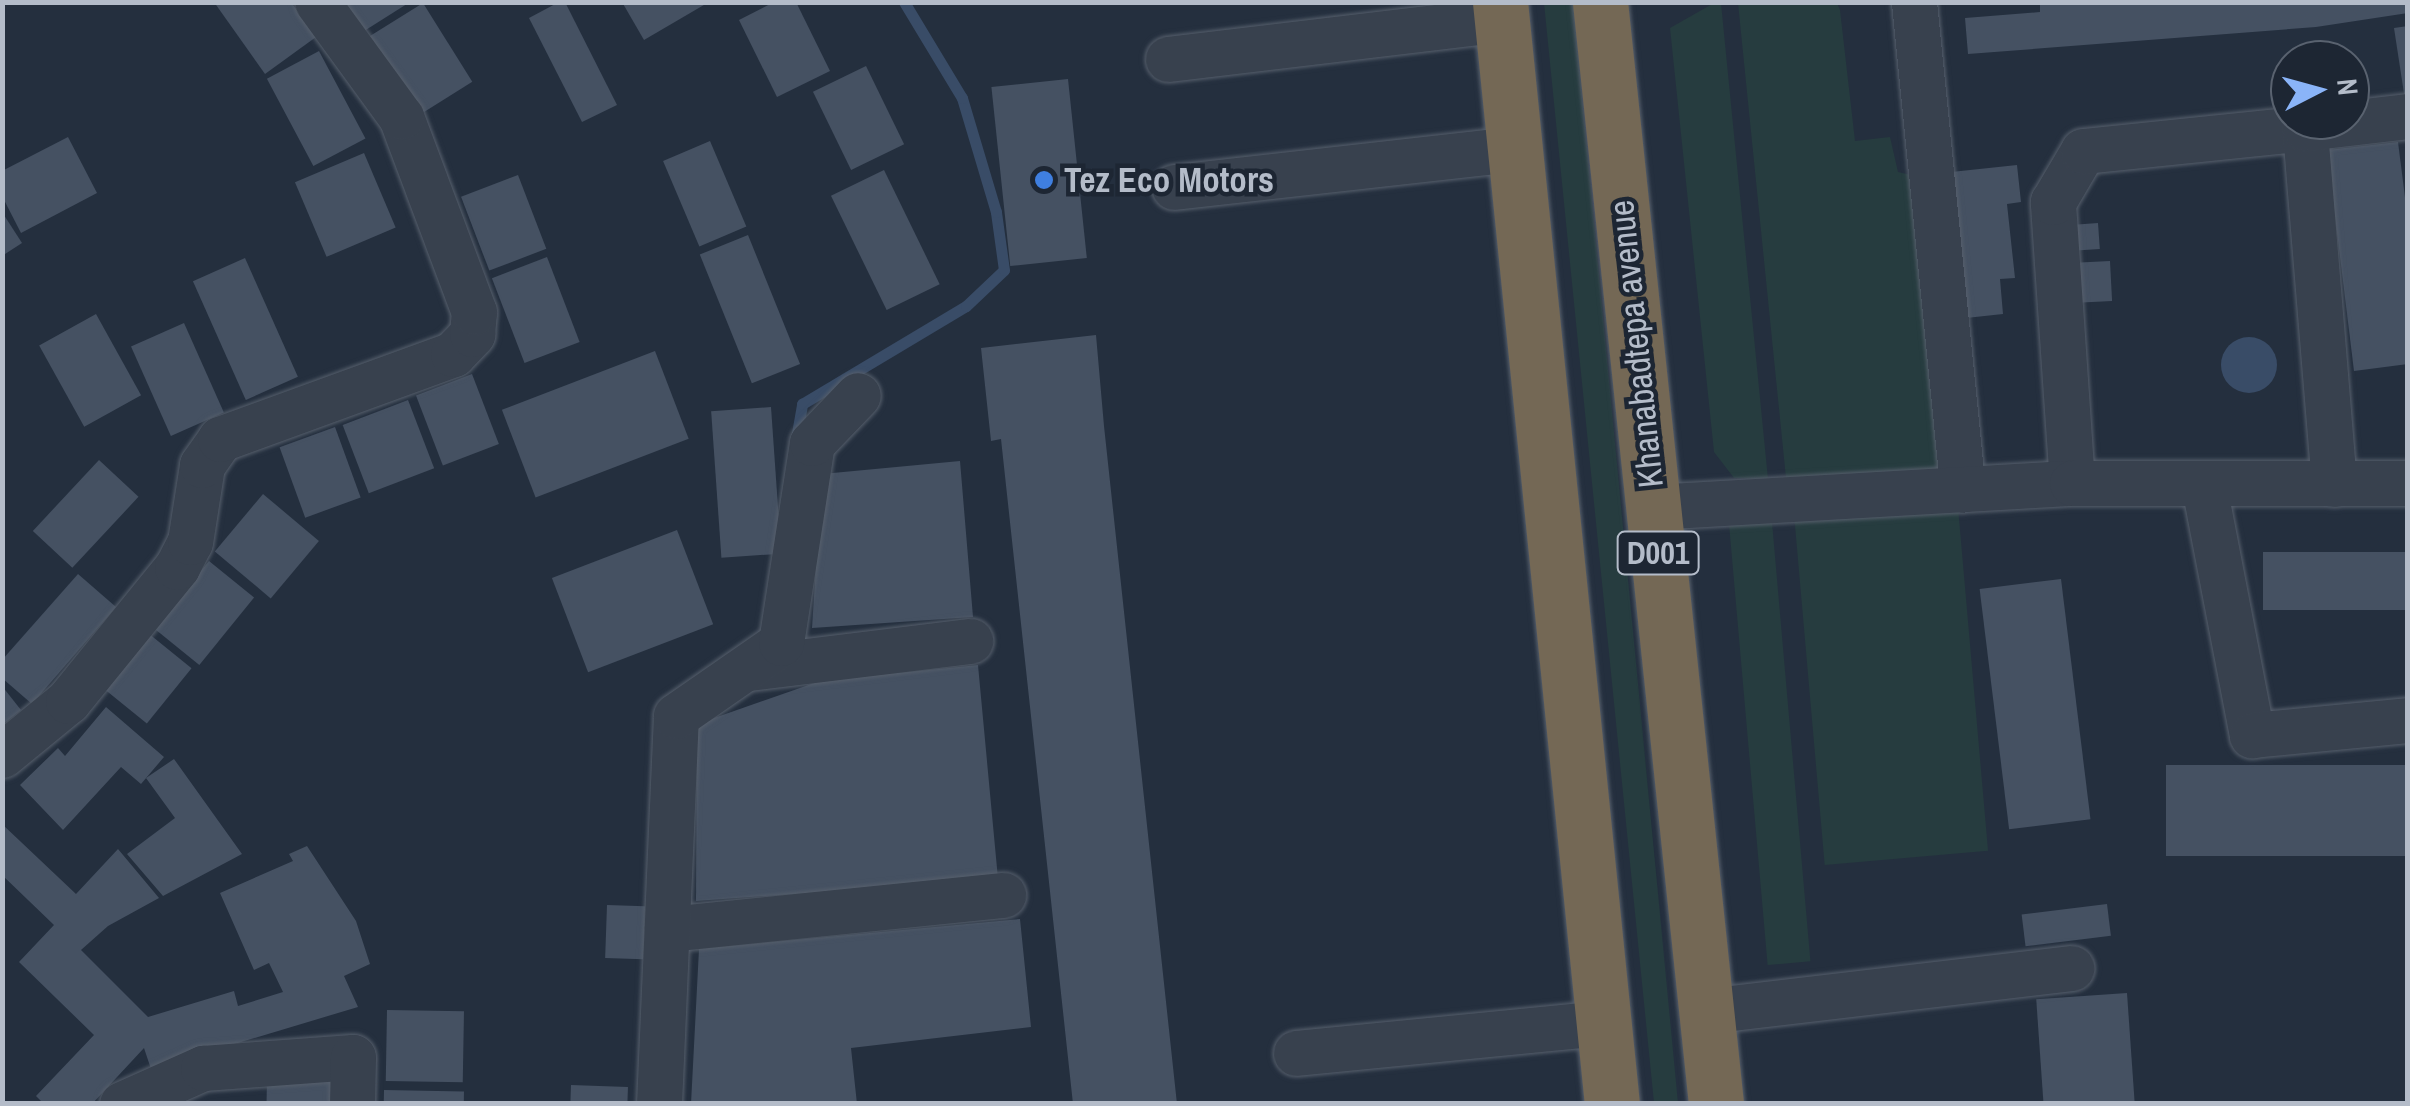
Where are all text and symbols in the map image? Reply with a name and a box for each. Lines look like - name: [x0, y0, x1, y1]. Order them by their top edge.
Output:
- north arrow: [2270, 40, 2370, 140]
- text: N: [2328, 77, 2368, 97]
- place label: Tez Eco Motors: [1064, 159, 1274, 201]
- marker: Tez Eco Motors: [1033, 169, 1055, 191]
- street label: Khanabadtepa avenue: [1600, 198, 1672, 490]
- road number: D001: [1616, 526, 1700, 580]

